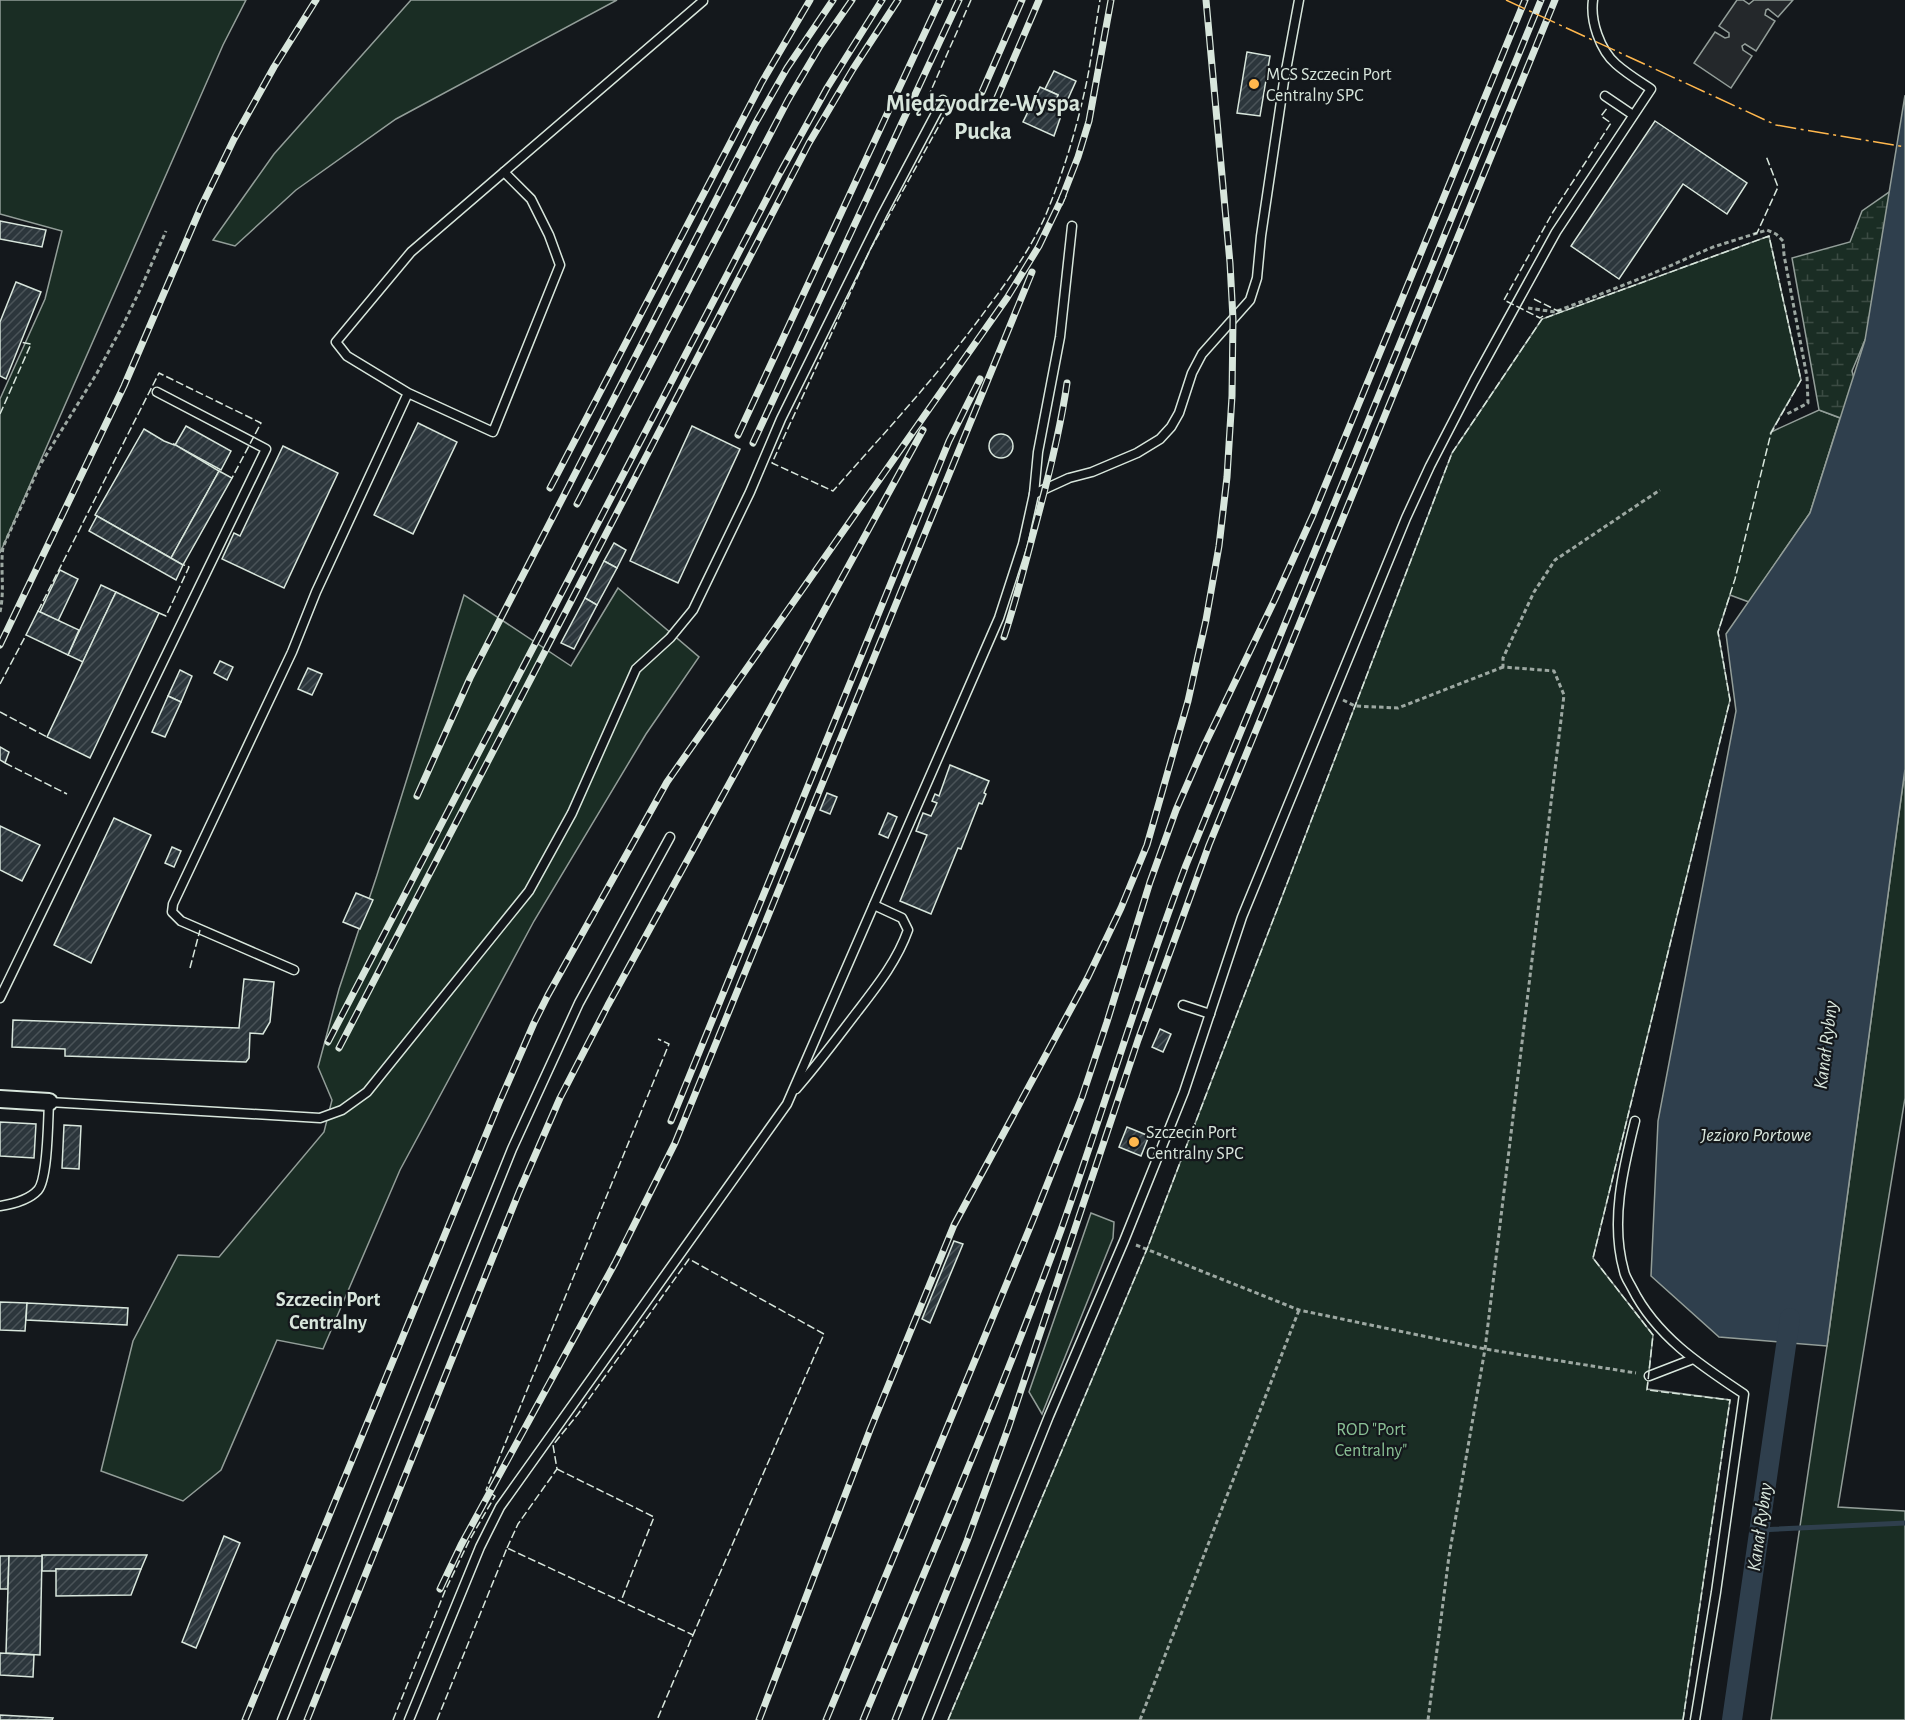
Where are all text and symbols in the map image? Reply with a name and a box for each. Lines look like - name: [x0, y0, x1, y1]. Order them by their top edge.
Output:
- place label: MCS Szczecin Port Centralny SPC: [1266, 66, 1392, 105]
- marker: MCS Szczecin Port Centralny SPC: [1247, 77, 1261, 91]
- district label: Międzyodrze-Wyspa Pucka: [886, 92, 1080, 144]
- water label: Kanał Rybny: [1811, 999, 1841, 1091]
- place label: Szczecin Port Centralny SPC: [1146, 1124, 1244, 1163]
- water label: Jezioro Portowe: [1700, 1125, 1812, 1145]
- marker: Szczecin Port Centralny SPC: [1127, 1135, 1141, 1149]
- district label: Szczecin Port Centralny: [276, 1290, 380, 1333]
- park label: ROD "Port Centralny": [1335, 1421, 1407, 1460]
- water label: Kanał Rybny: [1744, 1481, 1776, 1573]

